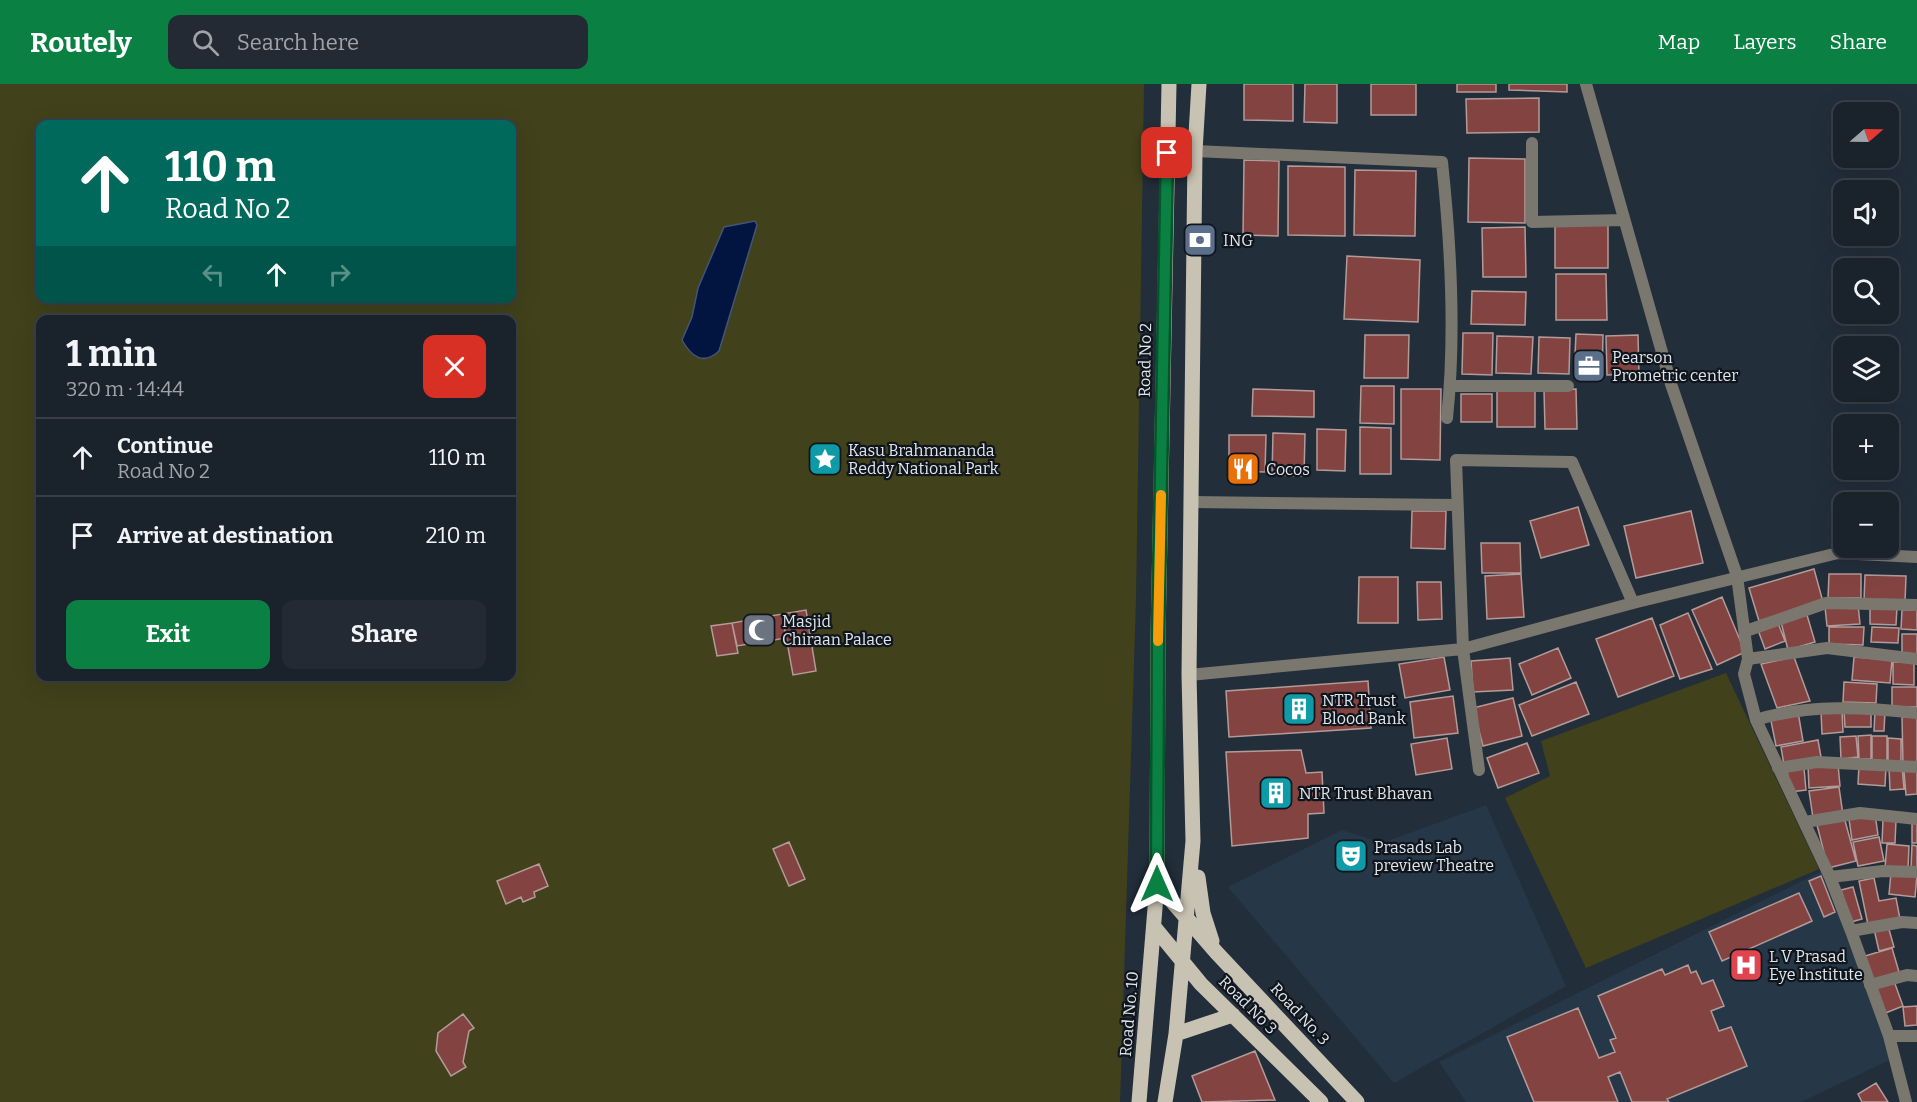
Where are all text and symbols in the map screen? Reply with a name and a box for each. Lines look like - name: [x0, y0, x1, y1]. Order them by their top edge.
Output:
- search box: [168, 15, 588, 69]
- text: Routely: [30, 26, 132, 59]
- icon: search: [189, 26, 222, 59]
- text: Search here: [237, 29, 359, 56]
- text: Map: [1658, 29, 1700, 55]
- text: Layers: [1733, 29, 1797, 55]
- text: Share: [1830, 29, 1887, 55]
- north arrow: [1833, 102, 1899, 168]
- map controls: [1833, 102, 1899, 558]
- pin: [1141, 127, 1192, 178]
- icon: arrive: [1150, 136, 1183, 169]
- text: 110 m: [165, 142, 276, 192]
- icon: ahead: [66, 144, 144, 222]
- button: sound: [1833, 180, 1899, 246]
- text: Road No 2: [165, 193, 290, 225]
- bank icon: ING: [1182, 222, 1218, 258]
- place label: ING: [1223, 231, 1253, 250]
- icon: left: [197, 258, 230, 291]
- icon: ahead: [260, 258, 293, 291]
- icon: right: [323, 258, 356, 291]
- button: search: [1833, 258, 1899, 324]
- street label: Road No 2: [1135, 323, 1155, 397]
- text: 1 min: [66, 332, 157, 376]
- button: close: [423, 335, 486, 398]
- button: layers: [1833, 336, 1899, 402]
- office icon: Pearson Prometric center: [1571, 348, 1607, 384]
- place label: Pearson Prometric center: [1612, 348, 1738, 385]
- text: 320 m · 14:44: [66, 377, 184, 401]
- button: +: [1833, 414, 1899, 480]
- text: Continue: [117, 432, 213, 459]
- icon: ahead: [66, 441, 99, 474]
- place icon: Kasu Brahmananda Reddy National Park: [807, 441, 843, 477]
- place label: Kasu Brahmananda Reddy National Park: [848, 441, 999, 478]
- text: 110 m: [429, 444, 486, 471]
- restaurant icon: Cocos: [1225, 451, 1261, 487]
- text: Road No 2: [117, 459, 210, 483]
- place label: Cocos: [1266, 460, 1310, 479]
- button: −: [1833, 492, 1899, 558]
- icon: arrive: [66, 519, 99, 552]
- text: Arrive at destination: [117, 522, 333, 549]
- text: 210 m: [426, 522, 486, 549]
- button: Exit: [66, 600, 270, 669]
- button: Share: [282, 600, 486, 669]
- mosque icon: Masjid Chiraan Palace: [741, 612, 777, 648]
- place label: Masjid Chiraan Palace: [782, 612, 892, 649]
- building icon: NTR Trust Blood Bank: [1281, 691, 1317, 727]
- place label: NTR Trust Blood Bank: [1322, 691, 1406, 728]
- building icon: NTR Trust Bhavan: [1258, 775, 1294, 811]
- place label: NTR Trust Bhavan: [1299, 784, 1432, 803]
- theatre icon: Prasads Lab preview Theatre: [1333, 838, 1369, 874]
- place label: Prasads Lab preview Theatre: [1374, 838, 1494, 875]
- position arrow: [1125, 852, 1189, 916]
- hospital icon: L V Prasad Eye Institute: [1728, 947, 1764, 983]
- place label: L V Prasad Eye Institute: [1769, 947, 1863, 984]
- street label: Road No. 10: [1116, 971, 1142, 1057]
- street label: Road No 3: [1215, 972, 1281, 1038]
- street label: Road No. 3: [1267, 979, 1333, 1049]

